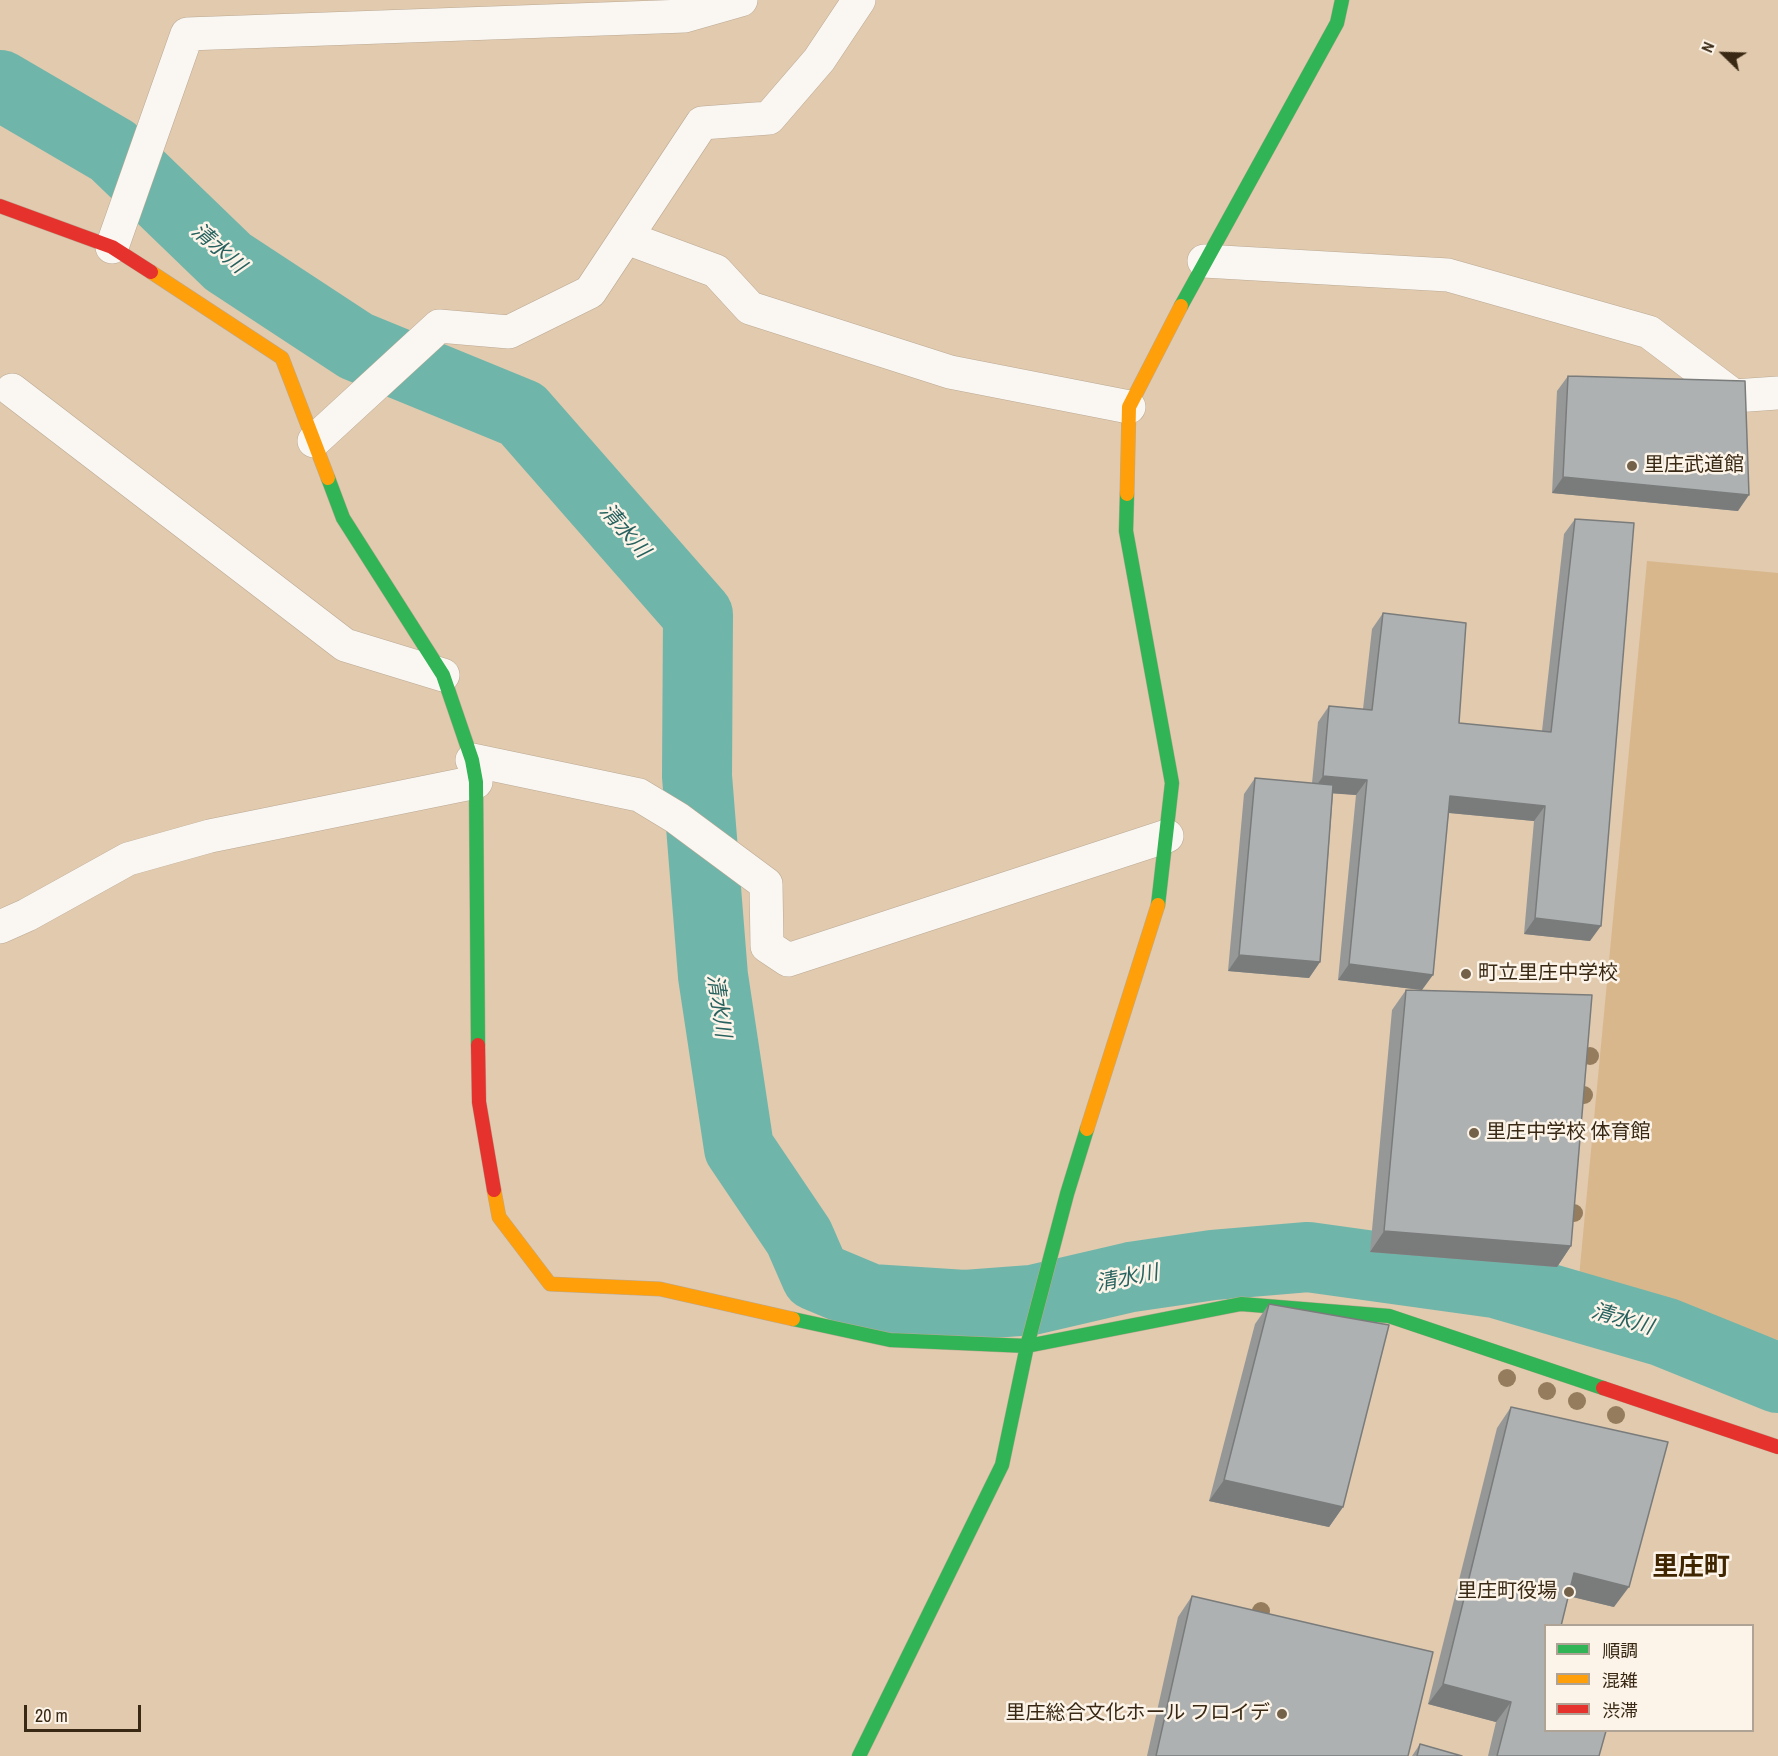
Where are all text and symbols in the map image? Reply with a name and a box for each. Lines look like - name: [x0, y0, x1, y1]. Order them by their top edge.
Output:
- north arrow: [1694, 24, 1754, 84]
- text: N: [1695, 38, 1719, 56]
- water label: 清水川: [186, 219, 250, 279]
- place label: 里庄武道館: [1644, 454, 1744, 478]
- marker: 里庄武道館: [1625, 459, 1639, 473]
- water label: 清水川: [594, 499, 654, 563]
- place label: 町立里庄中学校: [1478, 962, 1618, 986]
- marker: 町立里庄中学校: [1459, 967, 1473, 981]
- water label: 清水川: [701, 973, 735, 1039]
- place label: 里庄中学校 体育館: [1486, 1121, 1651, 1145]
- marker: 里庄中学校 体育館: [1467, 1126, 1481, 1140]
- water label: 清水川: [1094, 1261, 1160, 1297]
- water label: 清水川: [1588, 1299, 1656, 1341]
- district label: 里庄町: [1652, 1552, 1730, 1584]
- place label: 里庄町役場: [1457, 1580, 1557, 1604]
- marker: 里庄町役場: [1562, 1585, 1576, 1599]
- legend: [1544, 1624, 1754, 1732]
- text: 順調: [1602, 1638, 1638, 1663]
- text: 混雑: [1602, 1668, 1638, 1693]
- scale bar: [27, 1693, 144, 1731]
- text: 渋滞: [1602, 1698, 1638, 1723]
- place label: 里庄総合文化ホール フロイデ: [1005, 1702, 1270, 1726]
- text: 20 m: [35, 1703, 68, 1728]
- marker: 里庄総合文化ホール フロイデ: [1275, 1707, 1289, 1721]

